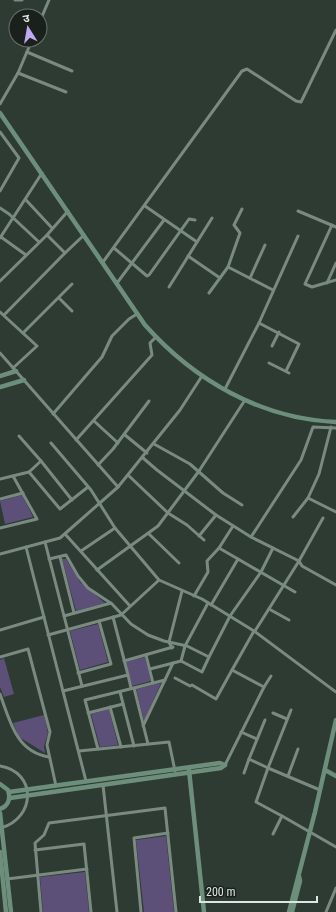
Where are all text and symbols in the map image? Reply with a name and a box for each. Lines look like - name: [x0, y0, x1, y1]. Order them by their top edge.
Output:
- north arrow: [8, 8, 48, 48]
- text: उ: [22, 12, 31, 26]
- scale bar: [200, 878, 317, 904]
- text: 200 m: [206, 885, 236, 899]

